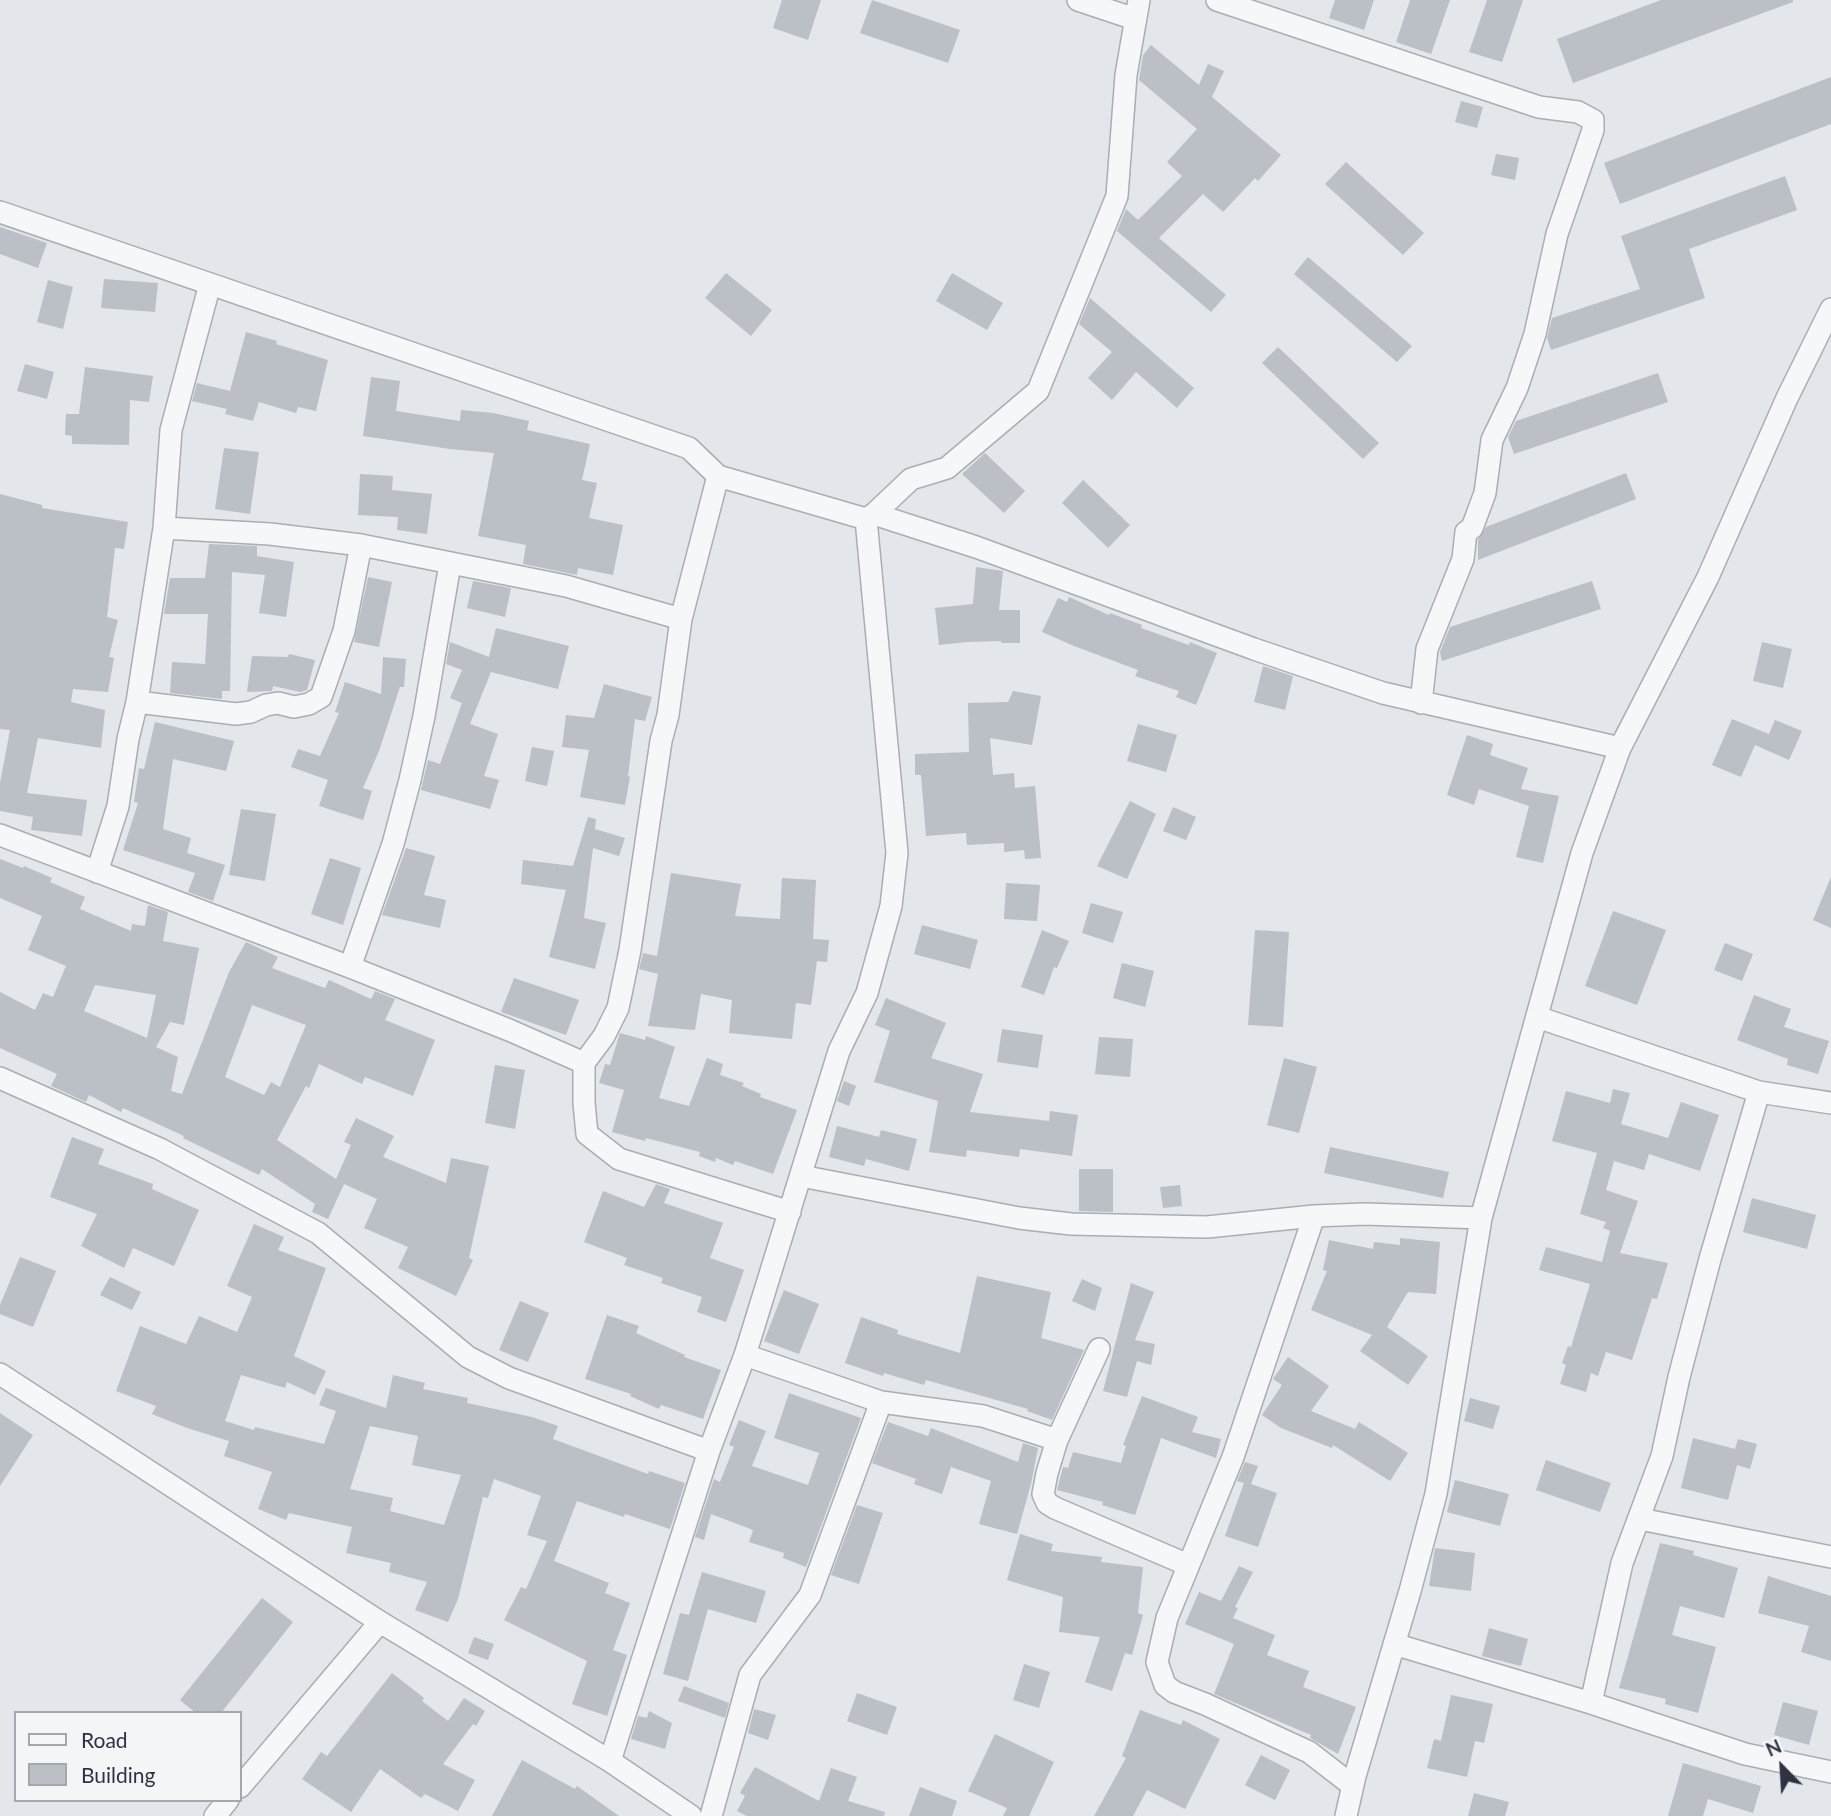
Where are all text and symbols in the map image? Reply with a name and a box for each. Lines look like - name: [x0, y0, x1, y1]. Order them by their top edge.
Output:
- legend: [14, 1711, 242, 1802]
- text: Road: [81, 1727, 128, 1752]
- north arrow: [1747, 1732, 1817, 1802]
- text: N: [1762, 1734, 1785, 1761]
- text: Building: [81, 1762, 156, 1787]

